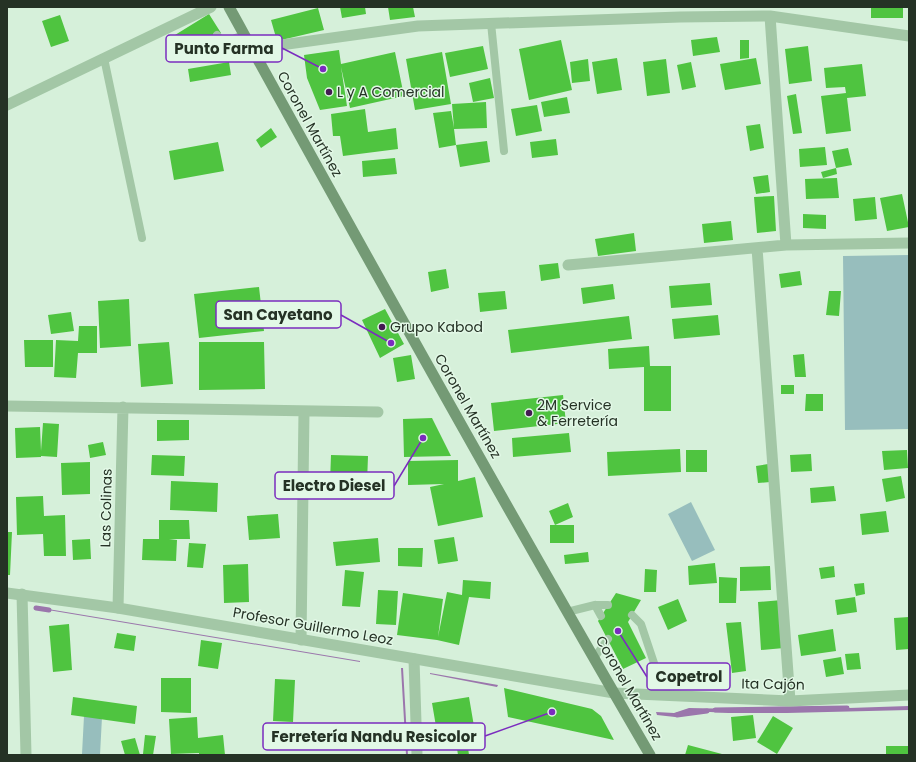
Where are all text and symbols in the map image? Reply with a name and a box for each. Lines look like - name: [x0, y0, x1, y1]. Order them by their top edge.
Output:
- callout: Punto Farma: [166, 35, 282, 62]
- text: Punto Farma: [174, 38, 274, 59]
- street label: Coronel Martínez: [273, 68, 347, 180]
- place label: L y A Comercial: [337, 82, 445, 102]
- marker: L y A Comercial: [324, 87, 334, 97]
- callout: San Cayetano: [216, 301, 341, 328]
- text: San Cayetano: [224, 304, 333, 325]
- place label: Grupo Kabod: [390, 317, 483, 337]
- marker: Grupo Kabod: [377, 322, 387, 332]
- street label: Coronel Martínez: [430, 350, 506, 462]
- place label: 2M Service & Ferretería: [537, 395, 618, 431]
- marker: 2M Service & Ferretería: [524, 408, 534, 418]
- street label: Las Colinas: [95, 468, 117, 548]
- callout: Electro Diesel: [275, 472, 394, 499]
- text: Electro Diesel: [283, 475, 385, 496]
- street label: Profesor Guillermo Leoz: [231, 602, 395, 650]
- street label: Coronel Martínez: [591, 632, 667, 744]
- callout: Copetrol: [647, 663, 730, 690]
- text: Copetrol: [656, 666, 722, 687]
- street label: Ita Cajón: [741, 673, 805, 695]
- callout: Ferretería Nandu Resicolor: [263, 723, 485, 750]
- text: Ferretería Nandu Resicolor: [271, 726, 477, 747]

